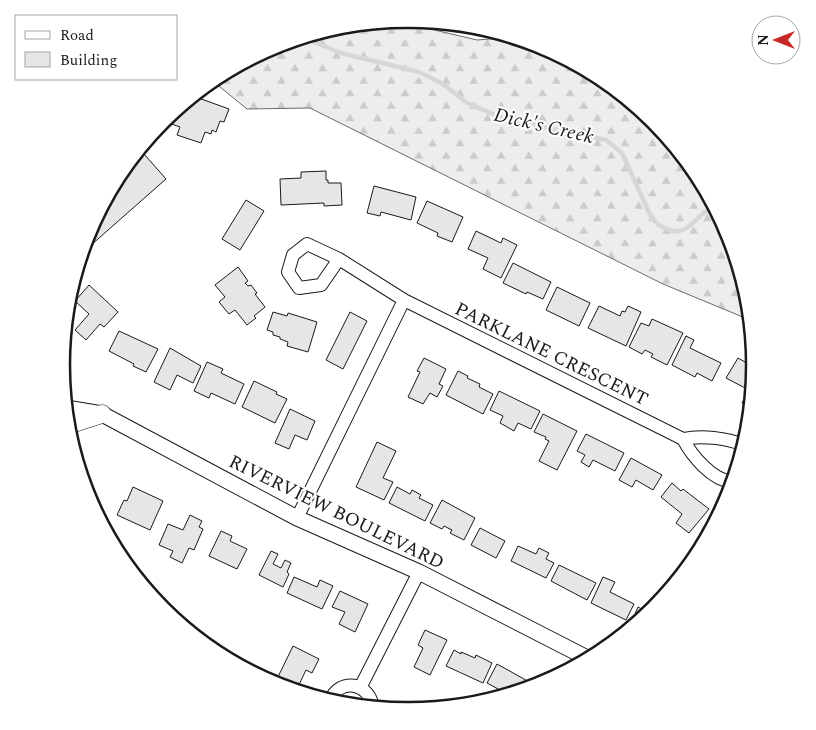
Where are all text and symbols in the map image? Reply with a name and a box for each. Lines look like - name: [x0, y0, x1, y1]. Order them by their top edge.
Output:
- legend: [15, 15, 178, 80]
- north arrow: [751, 15, 801, 65]
- text: Road: [60, 24, 94, 47]
- text: N: [753, 34, 774, 46]
- text: Building: [60, 49, 117, 72]
- water label: Dick's Creek: [491, 100, 598, 152]
- street label: PARKLANE CRESCENT: [450, 295, 653, 414]
- street label: RIVERVIEW BOULEVARD: [224, 447, 449, 577]

